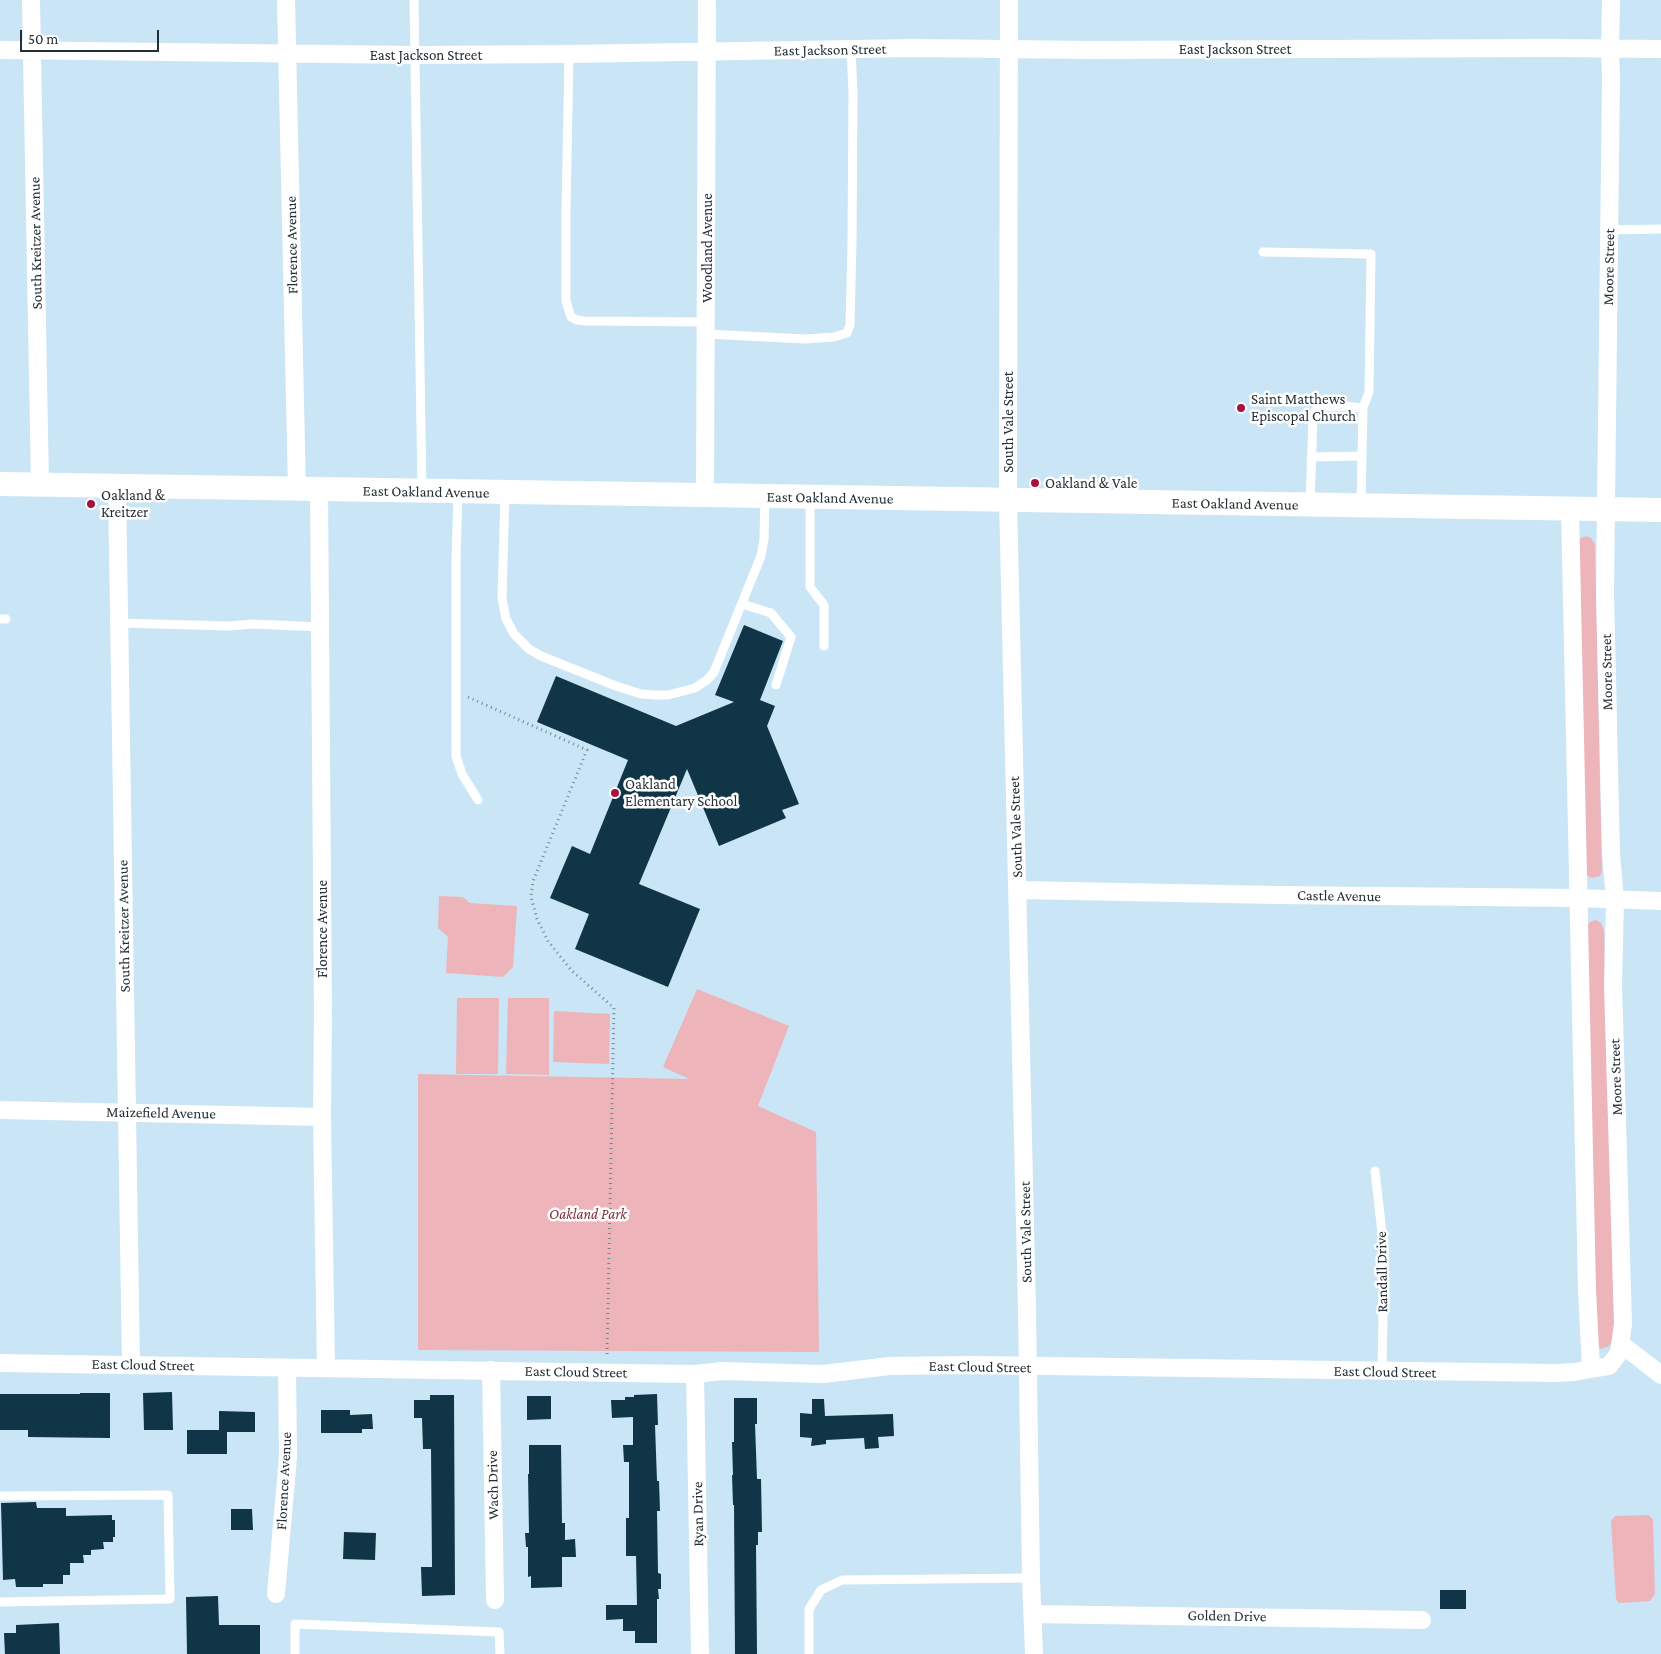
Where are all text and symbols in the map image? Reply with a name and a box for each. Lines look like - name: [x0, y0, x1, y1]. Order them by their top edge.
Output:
- scale bar: [22, 20, 161, 52]
- text: 50 m: [28, 31, 58, 47]
- street label: East Jackson Street: [773, 40, 887, 60]
- street label: East Jackson Street: [1179, 40, 1291, 58]
- street label: East Jackson Street: [370, 46, 482, 64]
- street label: South Kreitzer Avenue: [26, 177, 46, 309]
- street label: Woodland Avenue: [698, 193, 716, 303]
- street label: Florence Avenue: [282, 196, 302, 294]
- street label: Moore Street: [1599, 228, 1619, 306]
- street label: South Vale Street: [999, 371, 1017, 473]
- place label: Saint Matthews Episcopal Church: [1251, 390, 1356, 425]
- marker: Saint Matthews Episcopal Church: [1235, 402, 1247, 414]
- place label: Oakland & Vale: [1045, 474, 1137, 492]
- marker: Oakland & Vale: [1029, 477, 1041, 489]
- street label: East Oakland Avenue: [362, 482, 490, 502]
- place label: Oakland & Kreitzer: [101, 486, 165, 521]
- street label: East Oakland Avenue: [766, 488, 894, 508]
- street label: East Oakland Avenue: [1171, 494, 1299, 514]
- marker: Oakland & Kreitzer: [85, 498, 97, 510]
- street label: Moore Street: [1597, 633, 1617, 711]
- place label: Oakland Elementary School: [625, 775, 737, 810]
- street label: South Vale Street: [1005, 776, 1027, 878]
- marker: Oakland Elementary School: [609, 787, 621, 799]
- street label: South Kreitzer Avenue: [114, 860, 134, 992]
- street label: Florence Avenue: [313, 880, 331, 978]
- street label: Castle Avenue: [1297, 886, 1381, 906]
- street label: Moore Street: [1606, 1038, 1626, 1116]
- street label: Maizefield Avenue: [106, 1103, 216, 1123]
- street label: South Vale Street: [1016, 1181, 1036, 1283]
- park label: Oakland Park: [549, 1205, 627, 1223]
- street label: Randall Drive: [1372, 1231, 1392, 1313]
- street label: East Cloud Street: [91, 1355, 195, 1375]
- street label: East Cloud Street: [928, 1357, 1032, 1377]
- street label: East Cloud Street: [524, 1362, 628, 1382]
- street label: East Cloud Street: [1333, 1362, 1437, 1382]
- street label: Florence Avenue: [272, 1432, 296, 1530]
- street label: Wach Drive: [483, 1450, 503, 1520]
- street label: Ryan Drive: [688, 1481, 708, 1547]
- street label: Golden Drive: [1187, 1606, 1267, 1626]

